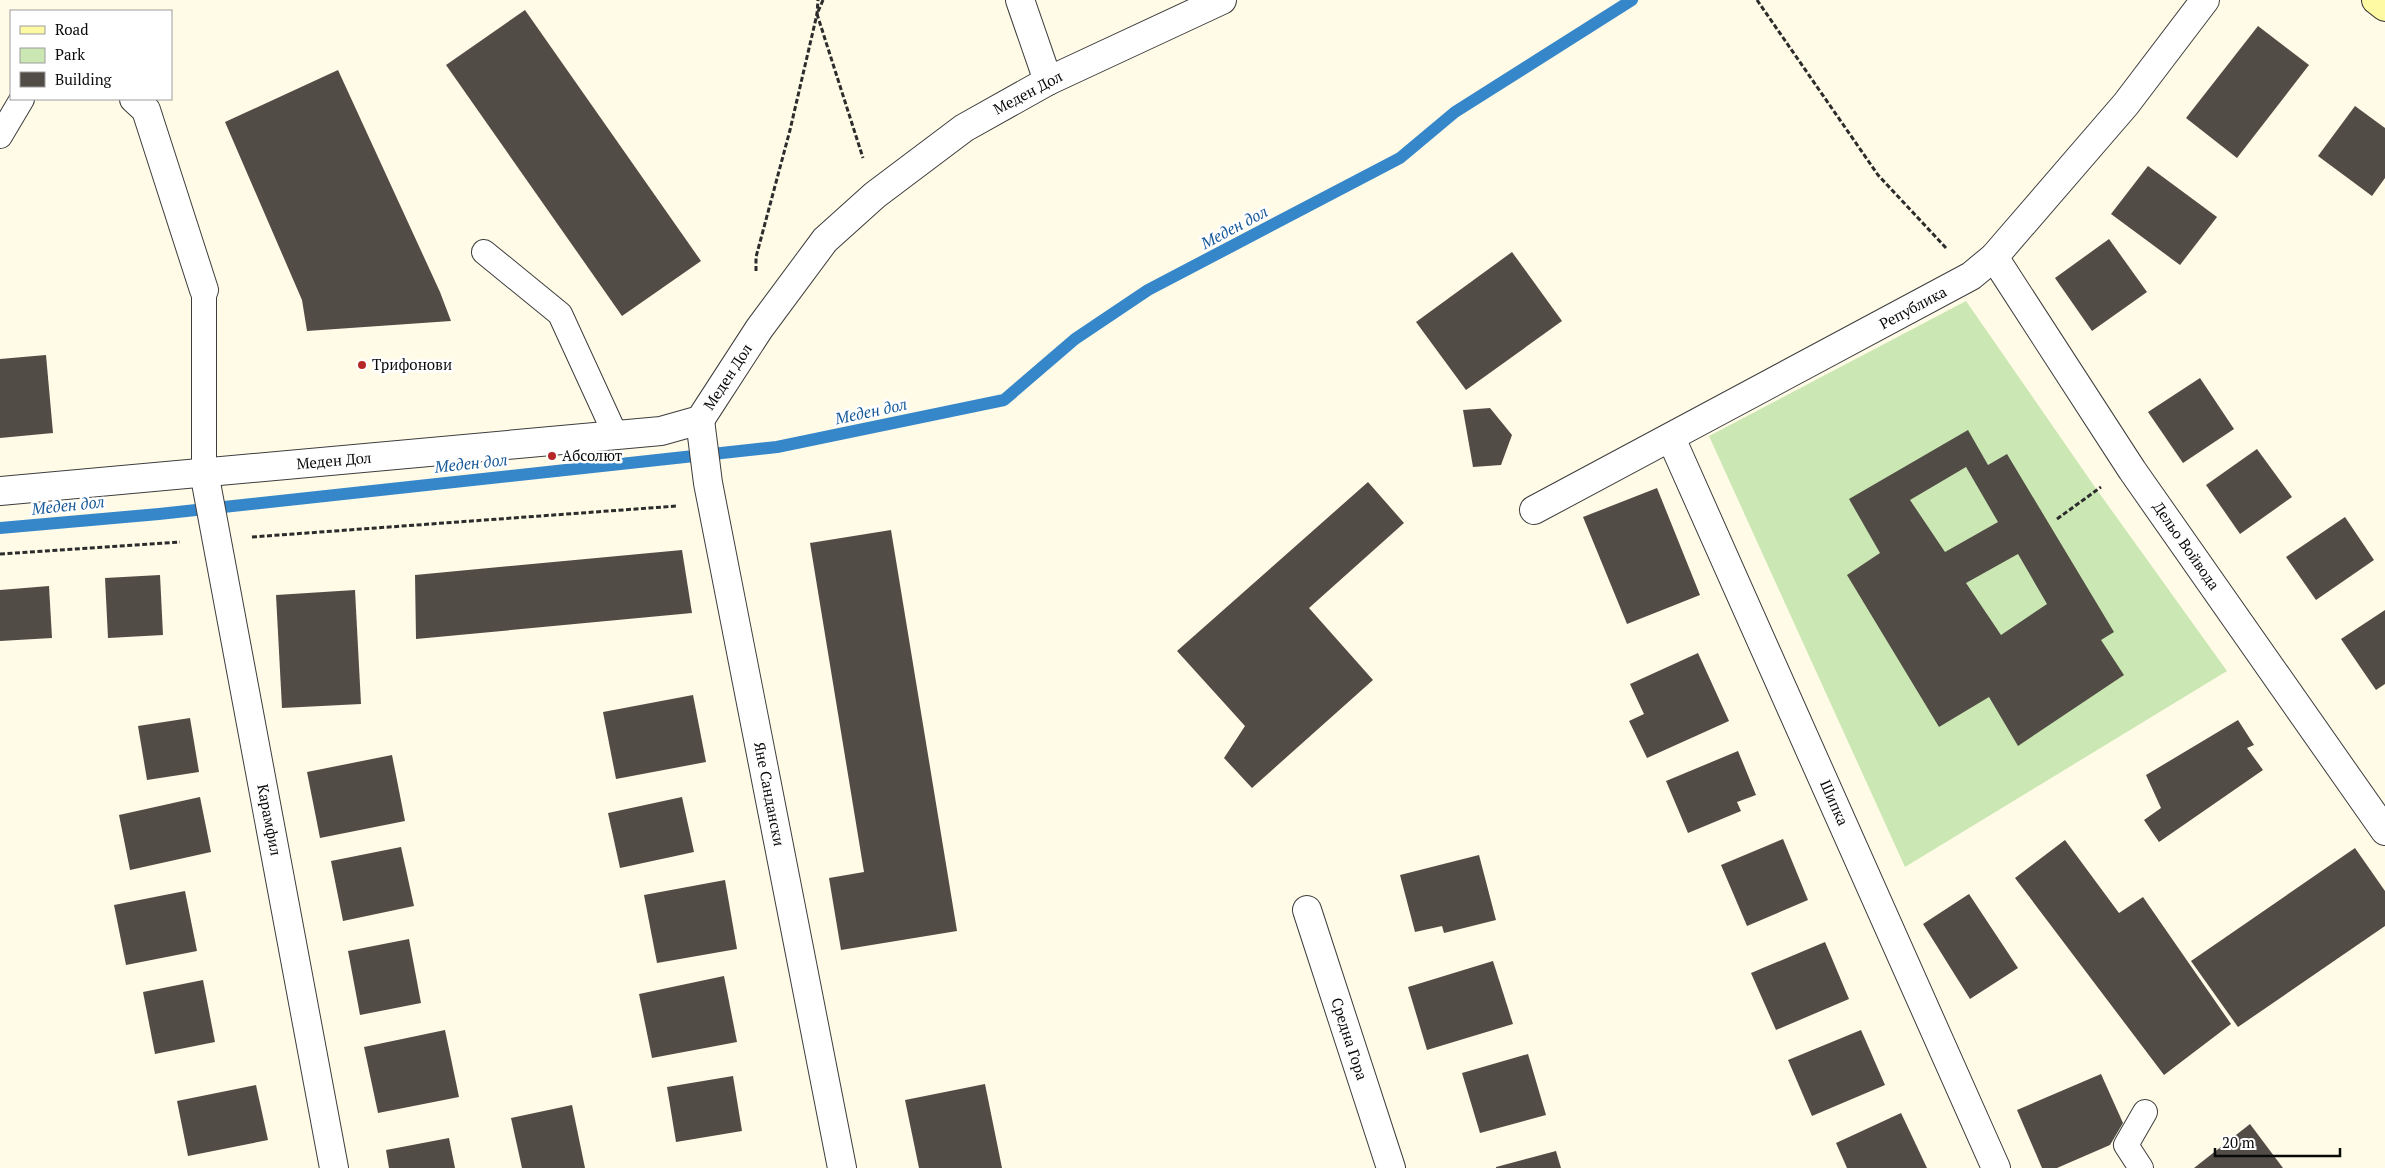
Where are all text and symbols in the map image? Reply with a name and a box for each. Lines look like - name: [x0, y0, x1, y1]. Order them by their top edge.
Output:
- legend: [10, 10, 172, 100]
- text: Road: [55, 19, 88, 39]
- text: Park: [55, 44, 85, 64]
- street label: Меден Дол: [990, 66, 1065, 119]
- text: Building: [55, 69, 113, 89]
- water label: Меден дол: [1196, 200, 1271, 254]
- street label: Република: [1875, 281, 1950, 333]
- street label: Меден Дол: [698, 339, 756, 413]
- place label: Трифонови: [372, 354, 452, 374]
- marker: Трифонови: [356, 359, 368, 371]
- water label: Меден дол: [832, 393, 909, 430]
- place label: Абсолют: [562, 445, 623, 465]
- street label: Меден Дол: [296, 447, 372, 473]
- water label: Меден дол: [433, 448, 508, 478]
- marker: Абсолют: [546, 450, 558, 462]
- water label: Меден дол: [30, 490, 105, 520]
- street label: Дельо Войвода: [2149, 497, 2225, 594]
- street label: Яне Сандански: [750, 740, 790, 848]
- street label: Шипка: [1816, 777, 1854, 829]
- street label: Карамфил: [253, 782, 287, 857]
- street label: Средна Гора: [1327, 995, 1373, 1083]
- scale bar: [2215, 1126, 2340, 1158]
- text: 20 m: [2222, 1132, 2255, 1152]

